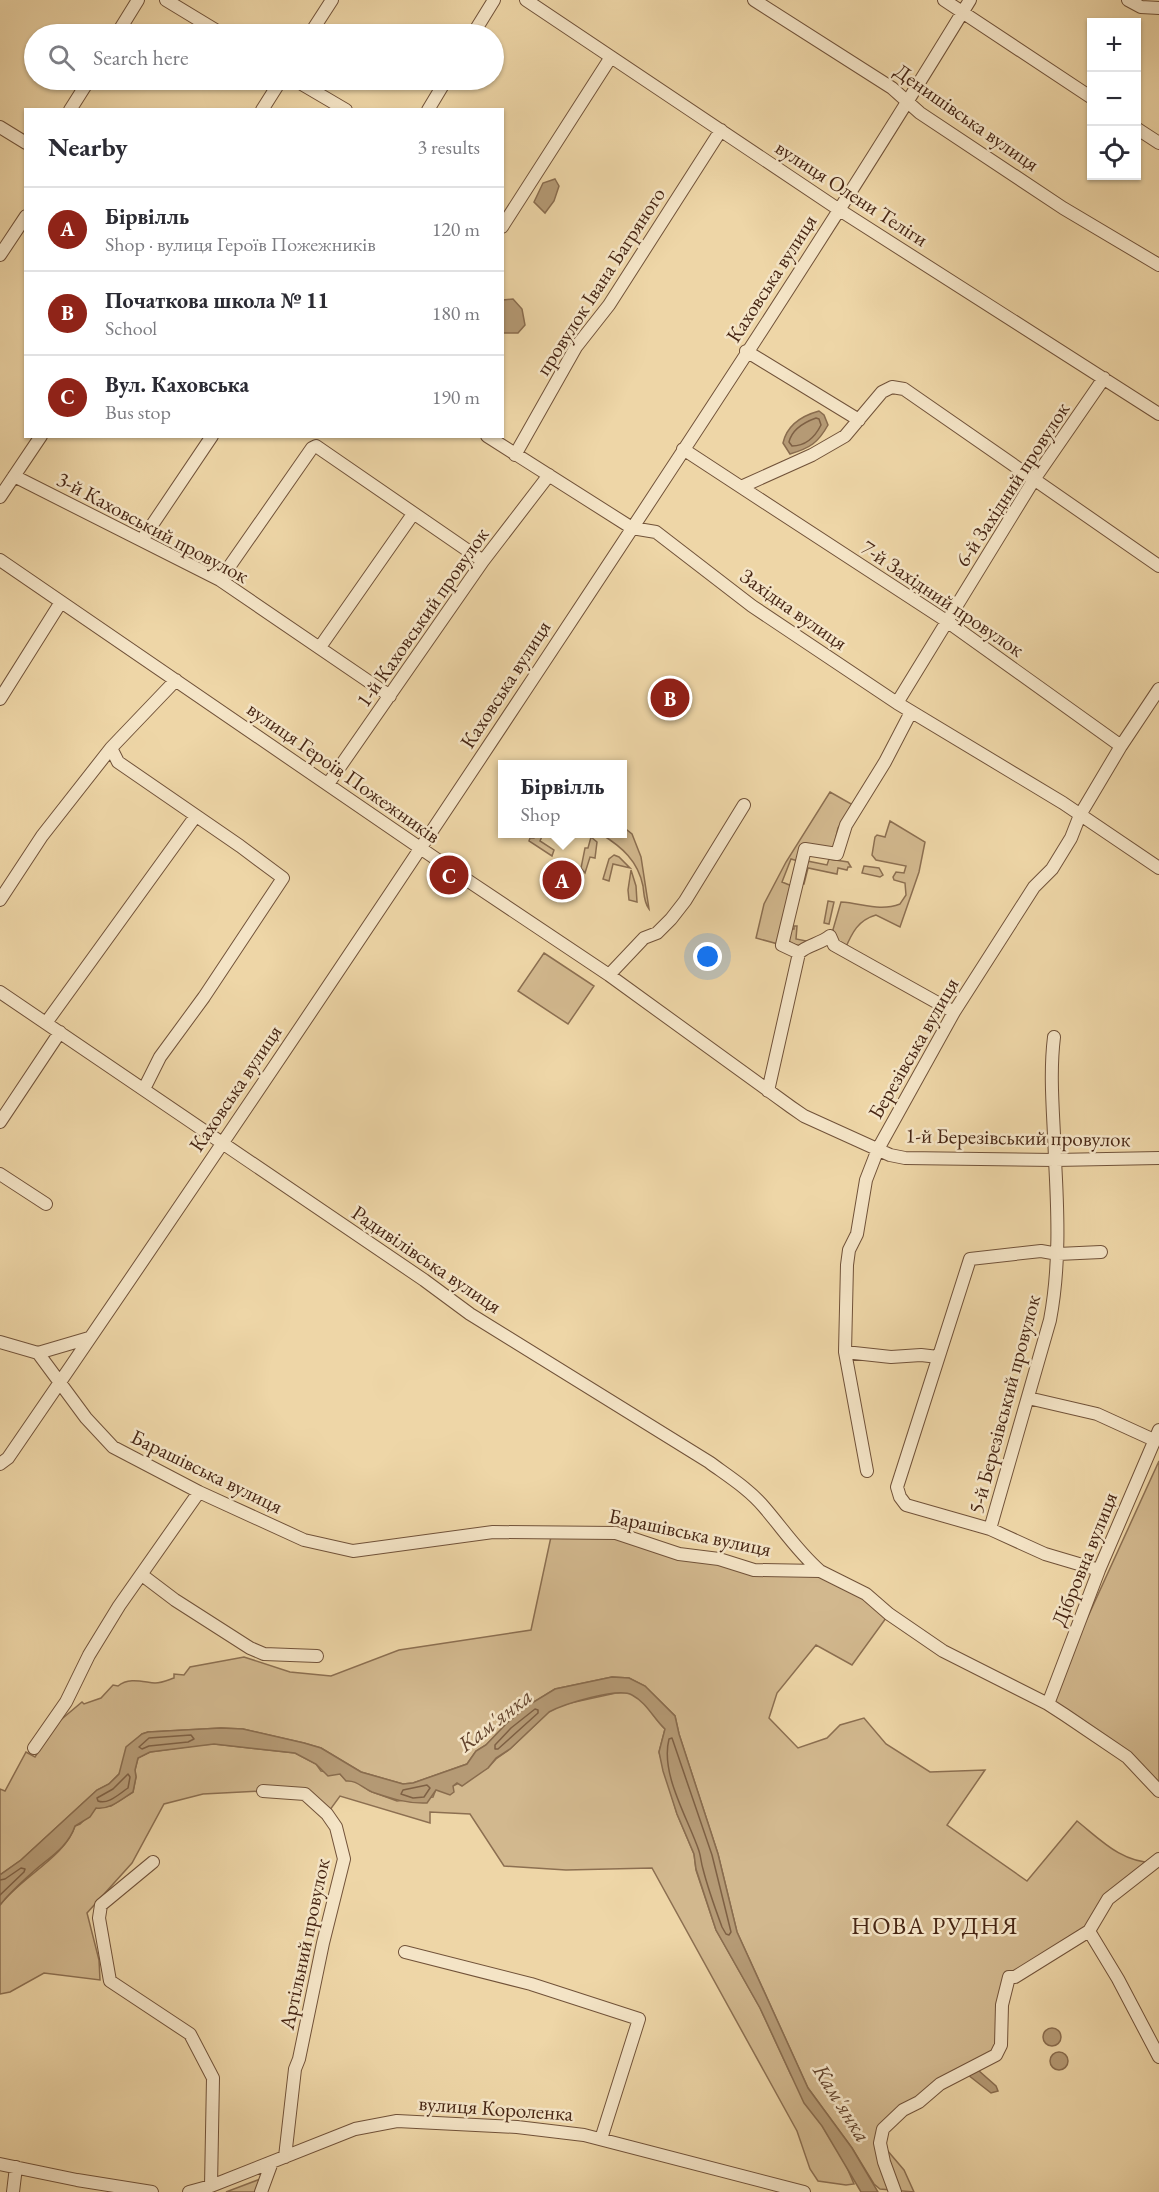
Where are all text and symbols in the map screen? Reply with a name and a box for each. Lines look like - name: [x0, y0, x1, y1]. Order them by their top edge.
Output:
- map controls: [1087, 18, 1141, 180]
- button: +: [1087, 18, 1141, 72]
- search box: [24, 24, 504, 90]
- icon: search: [45, 41, 78, 74]
- text: Search here: [93, 43, 188, 72]
- street label: Денишівська вулиця: [889, 57, 1045, 177]
- button: −: [1087, 72, 1141, 126]
- button: locate: [1087, 126, 1141, 180]
- text: Nearby: [48, 130, 128, 164]
- text: 3 results: [417, 134, 480, 160]
- street label: вулиця Олени Теліги: [771, 134, 933, 252]
- street label: провулок Івана Багряного: [529, 182, 671, 380]
- text: Бірвілль: [105, 202, 189, 231]
- street label: Каховська вулиця: [720, 209, 822, 347]
- text: A: [60, 216, 75, 242]
- text: 120 m: [432, 216, 480, 242]
- text: Shop · вулиця Героїв Пожежників: [105, 231, 376, 257]
- text: Початкова школа № 11: [105, 286, 329, 315]
- text: B: [61, 300, 74, 326]
- text: 180 m: [432, 300, 480, 326]
- text: School: [105, 315, 157, 341]
- text: Вул. Каховська: [105, 370, 249, 399]
- text: C: [60, 384, 75, 410]
- text: 190 m: [432, 384, 480, 410]
- street label: 6-й Західний провулок: [949, 397, 1075, 571]
- text: Bus stop: [105, 399, 171, 425]
- street label: 3-й Каховський провулок: [52, 465, 254, 589]
- street label: 1-й Каховський провулок: [350, 522, 494, 712]
- street label: 7-й Західний провулок: [856, 533, 1030, 663]
- street label: Західна вулиця: [735, 562, 853, 656]
- street label: Каховська вулиця: [454, 615, 556, 753]
- pin: B: [650, 676, 690, 720]
- street label: вулиця Героїв Пожежників: [242, 695, 446, 849]
- popup: [498, 760, 627, 838]
- text: Бірвілль: [520, 772, 605, 801]
- text: Shop: [520, 801, 560, 827]
- pin: C: [430, 852, 468, 898]
- pin: A: [542, 858, 582, 902]
- your location: [693, 942, 722, 971]
- street label: Березівська вулиця: [862, 972, 964, 1124]
- street label: Каховська вулиця: [183, 1019, 287, 1157]
- street label: 1-й Березівський провулок: [905, 1122, 1131, 1152]
- street label: Радивілівська вулиця: [347, 1199, 507, 1319]
- street label: 5-й Березівський провулок: [962, 1292, 1046, 1516]
- street label: Барашівська вулиця: [127, 1423, 287, 1519]
- street label: Дібровна вулиця: [1045, 1488, 1123, 1630]
- street label: Барашівська вулиця: [606, 1502, 774, 1562]
- water label: Кам'янка: [451, 1682, 538, 1759]
- street label: Артільний провулок: [272, 1856, 335, 2033]
- district label: НОВА РУДНЯ: [851, 1910, 1019, 1941]
- water label: Кам'янка: [806, 2058, 877, 2148]
- street label: вулиця Короленка: [418, 2089, 575, 2127]

